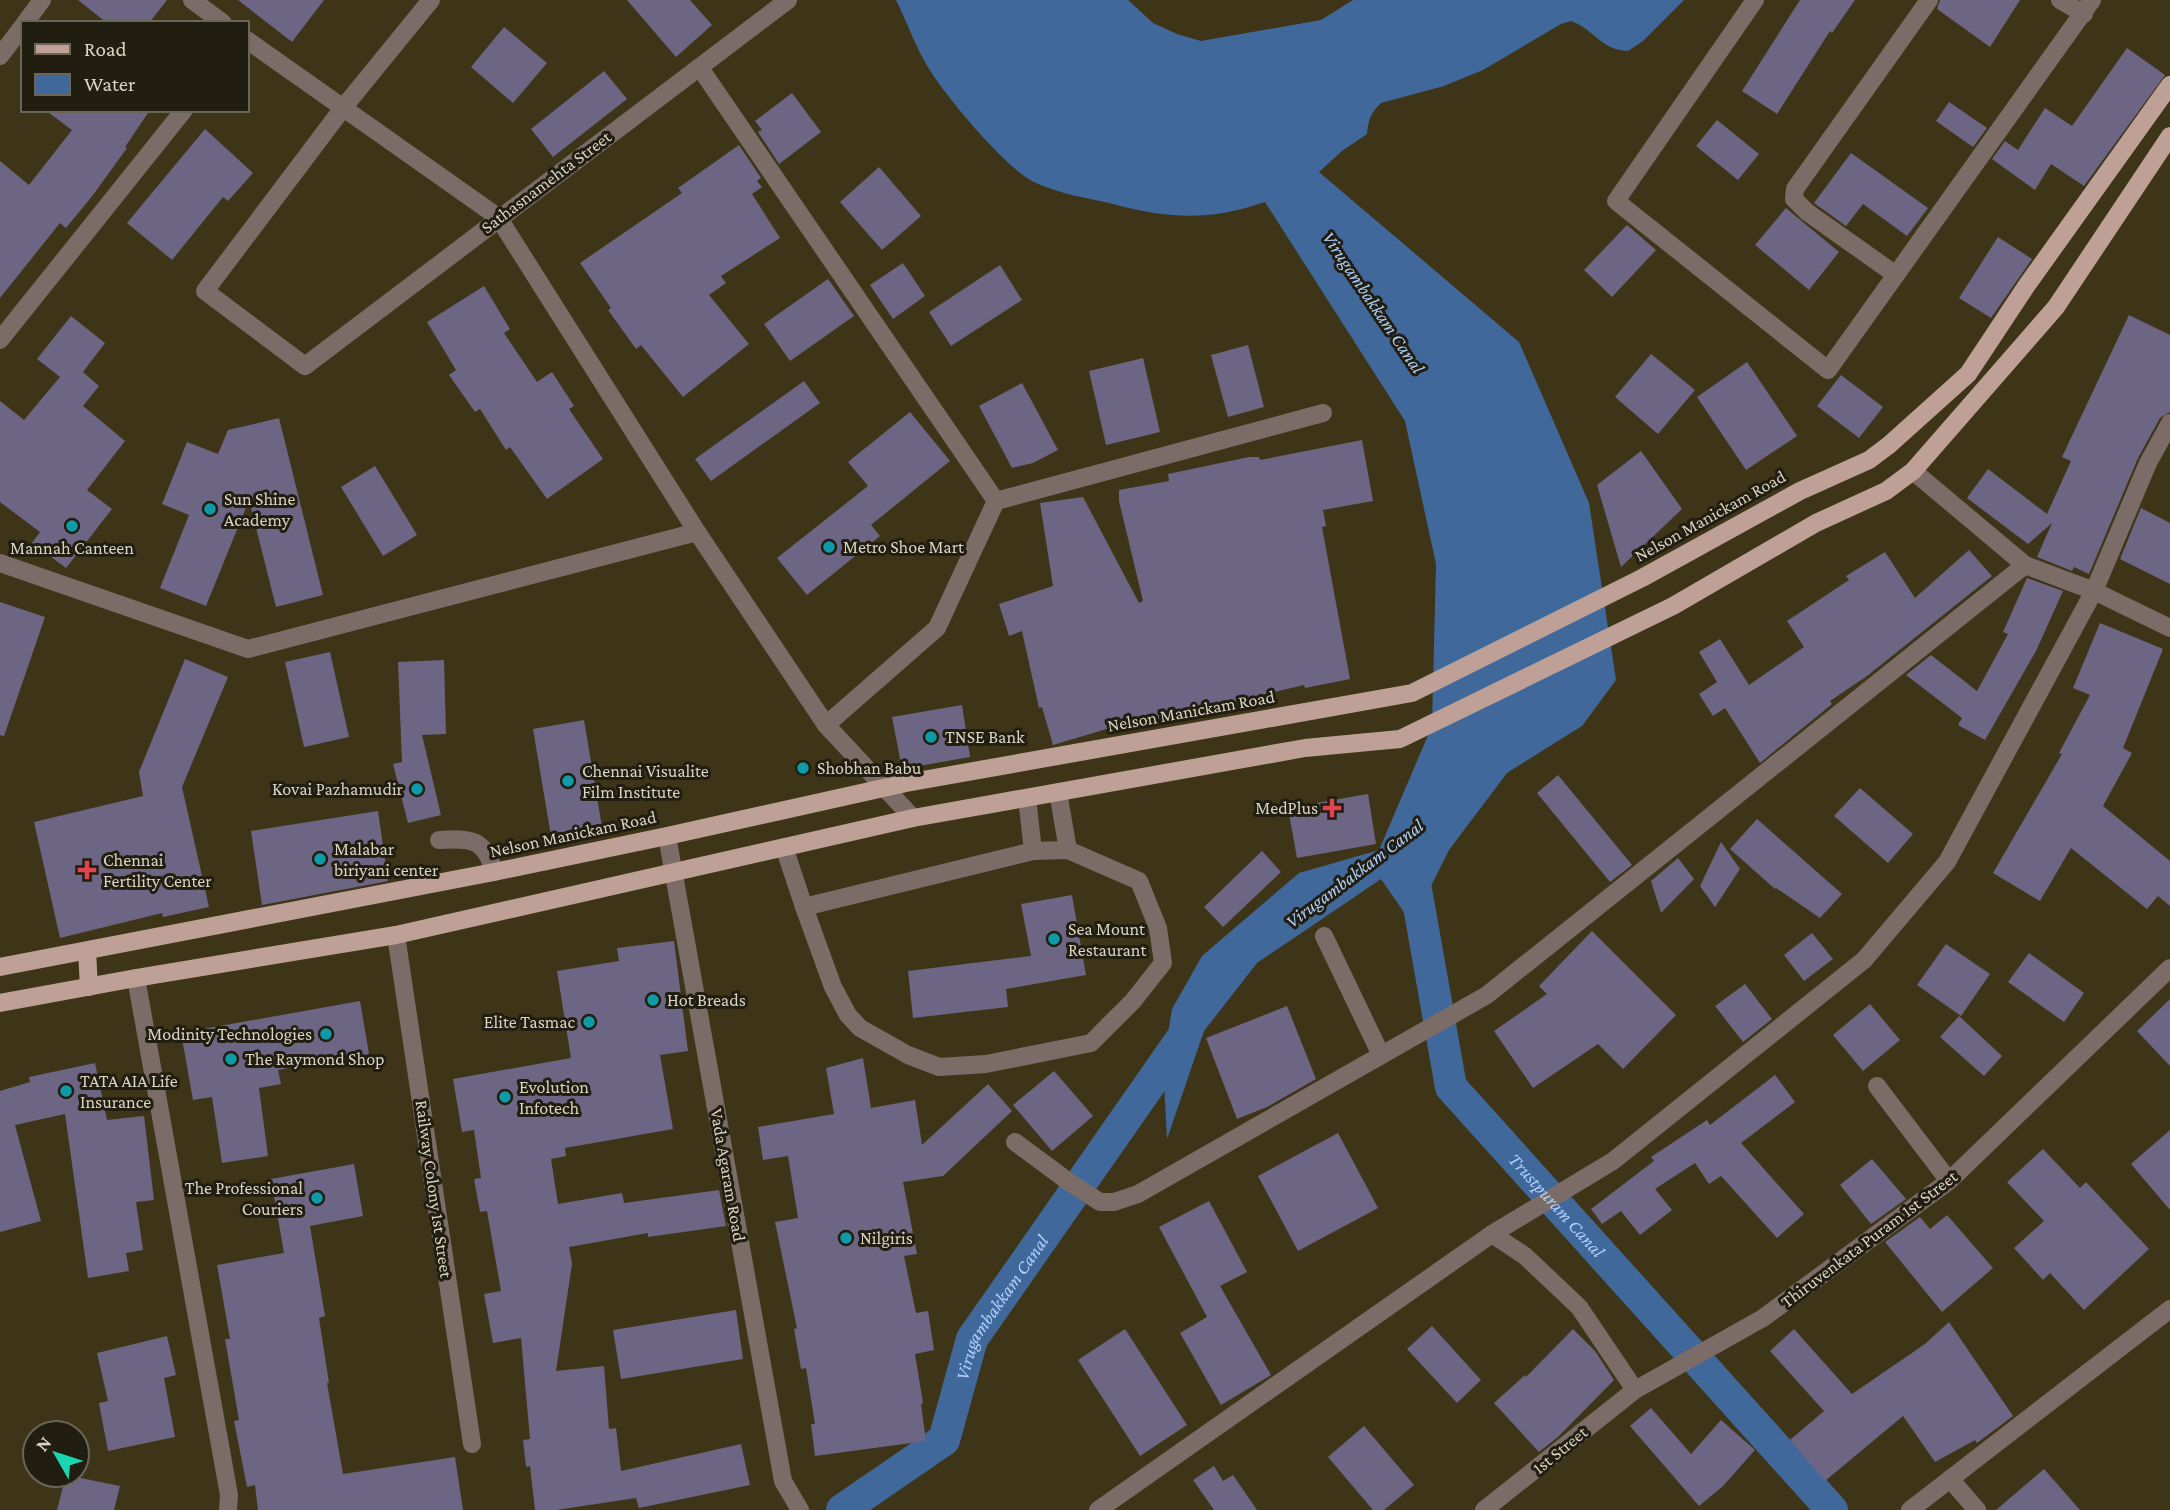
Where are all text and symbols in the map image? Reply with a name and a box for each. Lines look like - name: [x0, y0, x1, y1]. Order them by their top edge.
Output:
- legend: [21, 21, 248, 112]
- text: Road: [84, 37, 127, 61]
- text: Water: [84, 72, 136, 96]
- street label: Sathasnamehta Street: [477, 126, 616, 237]
- water label: Virugambakkam Canal: [1318, 227, 1429, 377]
- street label: Nelson Manickam Road: [1631, 466, 1789, 566]
- place label: Sun Shine Academy: [224, 489, 295, 530]
- marker: Sun Shine Academy: [202, 501, 218, 517]
- marker: Mannah Canteen: [64, 518, 80, 534]
- place label: Metro Shoe Mart: [843, 537, 965, 557]
- place label: Mannah Canteen: [10, 538, 134, 558]
- marker: Metro Shoe Mart: [821, 539, 837, 555]
- street label: Nelson Manickam Road: [1106, 686, 1277, 736]
- place label: TNSE Bank: [945, 727, 1025, 747]
- marker: TNSE Bank: [923, 729, 939, 745]
- place label: Shobhan Babu: [817, 758, 922, 778]
- marker: Shobhan Babu: [795, 760, 811, 776]
- place label: Chennai Visualite Film Institute: [582, 761, 709, 802]
- marker: Chennai Visualite Film Institute: [560, 773, 576, 789]
- place label: Kovai Pazhamudir: [272, 779, 404, 799]
- marker: Kovai Pazhamudir: [409, 781, 425, 797]
- place label: MedPlus: [1255, 798, 1318, 818]
- marker: MedPlus: [1324, 800, 1340, 816]
- street label: Nelson Manickam Road: [488, 806, 659, 861]
- water label: Virugambakkam Canal: [1281, 815, 1427, 932]
- place label: Malabar biriyani center: [334, 839, 439, 880]
- place label: Chennai Fertility Center: [103, 850, 212, 891]
- marker: Malabar biriyani center: [312, 851, 328, 867]
- marker: Chennai Fertility Center: [77, 860, 97, 880]
- place label: Sea Mount Restaurant: [1068, 919, 1148, 960]
- marker: Sea Mount Restaurant: [1046, 931, 1062, 947]
- place label: Hot Breads: [667, 990, 746, 1010]
- marker: Hot Breads: [645, 992, 661, 1008]
- place label: Elite Tasmac: [484, 1012, 576, 1032]
- marker: Elite Tasmac: [581, 1014, 597, 1030]
- place label: Modinity Technologies: [147, 1024, 312, 1044]
- marker: Modinity Technologies: [318, 1026, 334, 1042]
- place label: The Raymond Shop: [245, 1049, 385, 1069]
- marker: The Raymond Shop: [223, 1051, 239, 1067]
- place label: TATA AIA Life Insurance: [80, 1071, 178, 1112]
- place label: Evolution Infotech: [519, 1077, 589, 1118]
- marker: TATA AIA Life Insurance: [58, 1083, 74, 1099]
- marker: Evolution Infotech: [497, 1089, 513, 1105]
- street label: Railway Colony 1st Street: [412, 1099, 457, 1280]
- street label: Vada Agaram Road: [706, 1107, 750, 1244]
- water label: Trustpuram Canal: [1505, 1149, 1609, 1262]
- street label: Thiruvenkata Puram 1st Street: [1777, 1166, 1962, 1312]
- place label: The Professional Couriers: [185, 1178, 303, 1219]
- marker: The Professional Couriers: [309, 1190, 325, 1206]
- place label: Nilgiris: [860, 1228, 913, 1248]
- marker: Nilgiris: [838, 1230, 854, 1246]
- water label: Virugambakkam Canal: [951, 1231, 1053, 1382]
- north arrow: [21, 1419, 91, 1489]
- street label: 1st Street: [1529, 1421, 1592, 1478]
- text: N: [31, 1432, 55, 1455]

